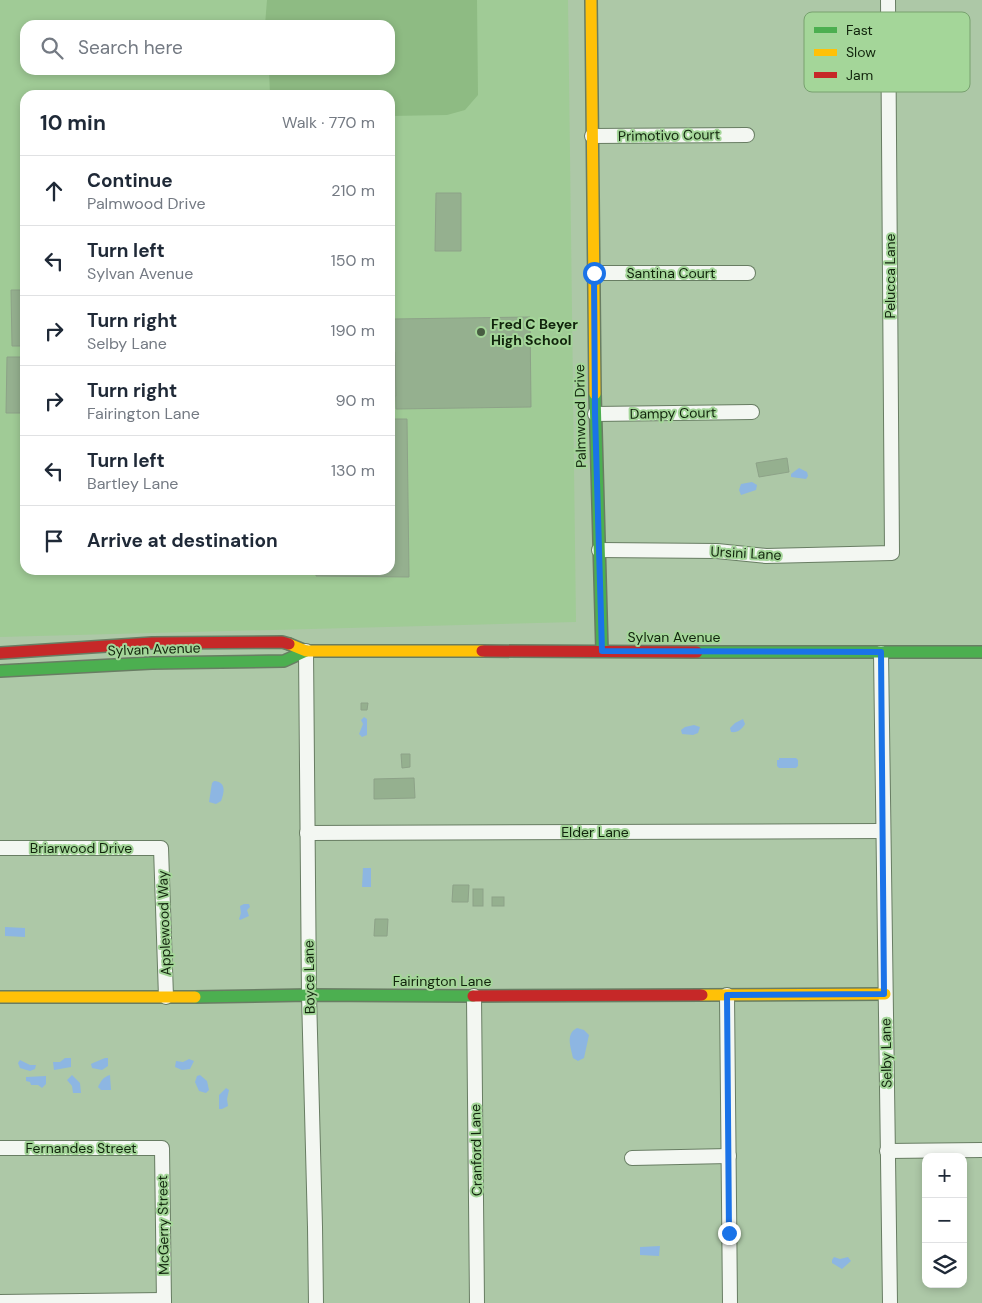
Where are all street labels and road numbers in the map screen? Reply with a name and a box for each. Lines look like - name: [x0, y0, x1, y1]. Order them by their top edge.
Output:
- street label: Primotivo Court: [618, 125, 720, 145]
- street label: Pelucca Lane: [881, 233, 899, 319]
- street label: Santina Court: [626, 264, 716, 282]
- street label: Palmwood Drive: [570, 364, 590, 468]
- street label: Dampy Court: [630, 403, 716, 423]
- street label: Ursini Lane: [710, 542, 782, 564]
- street label: Sylvan Avenue: [627, 628, 721, 646]
- street label: Sylvan Avenue: [107, 638, 201, 660]
- street label: Elder Lane: [561, 823, 629, 841]
- street label: Briarwood Drive: [30, 839, 132, 857]
- street label: Applewood Way: [153, 870, 175, 976]
- street label: Boyce Lane: [299, 940, 319, 1014]
- street label: Fairington Lane: [393, 972, 491, 990]
- street label: Selby Lane: [876, 1018, 896, 1088]
- street label: Cranford Lane: [466, 1104, 486, 1196]
- street label: Fernandes Street: [25, 1139, 137, 1157]
- street label: McGerry Street: [153, 1175, 173, 1275]

